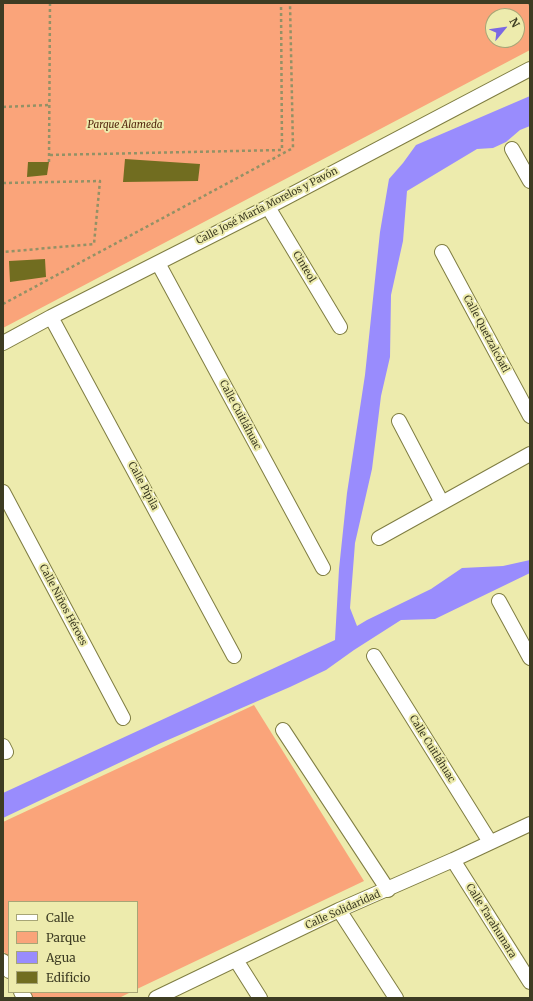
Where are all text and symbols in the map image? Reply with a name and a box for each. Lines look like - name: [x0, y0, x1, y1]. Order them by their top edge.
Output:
- north arrow: [485, 8, 525, 48]
- text: N: [506, 15, 523, 30]
- park label: Parque Alameda: [88, 119, 162, 131]
- street label: Calle José María Morelos y Pavón: [194, 165, 340, 247]
- street label: Cinteol: [290, 249, 318, 285]
- street label: Calle Quetzalcóatl: [461, 293, 511, 375]
- street label: Calle Cuitláhuac: [217, 378, 263, 452]
- street label: Calle Pípila: [125, 460, 161, 512]
- street label: Calle Niños Héroes: [37, 562, 89, 648]
- street label: Calle Cuitláhuac: [407, 713, 457, 785]
- street label: Calle Tarahumara: [463, 882, 519, 960]
- street label: Calle Solidaridad: [304, 888, 382, 932]
- legend: [8, 901, 138, 993]
- text: Calle: [46, 910, 74, 925]
- text: Parque: [46, 930, 86, 945]
- text: Agua: [46, 950, 76, 965]
- text: Edificio: [46, 970, 90, 985]

